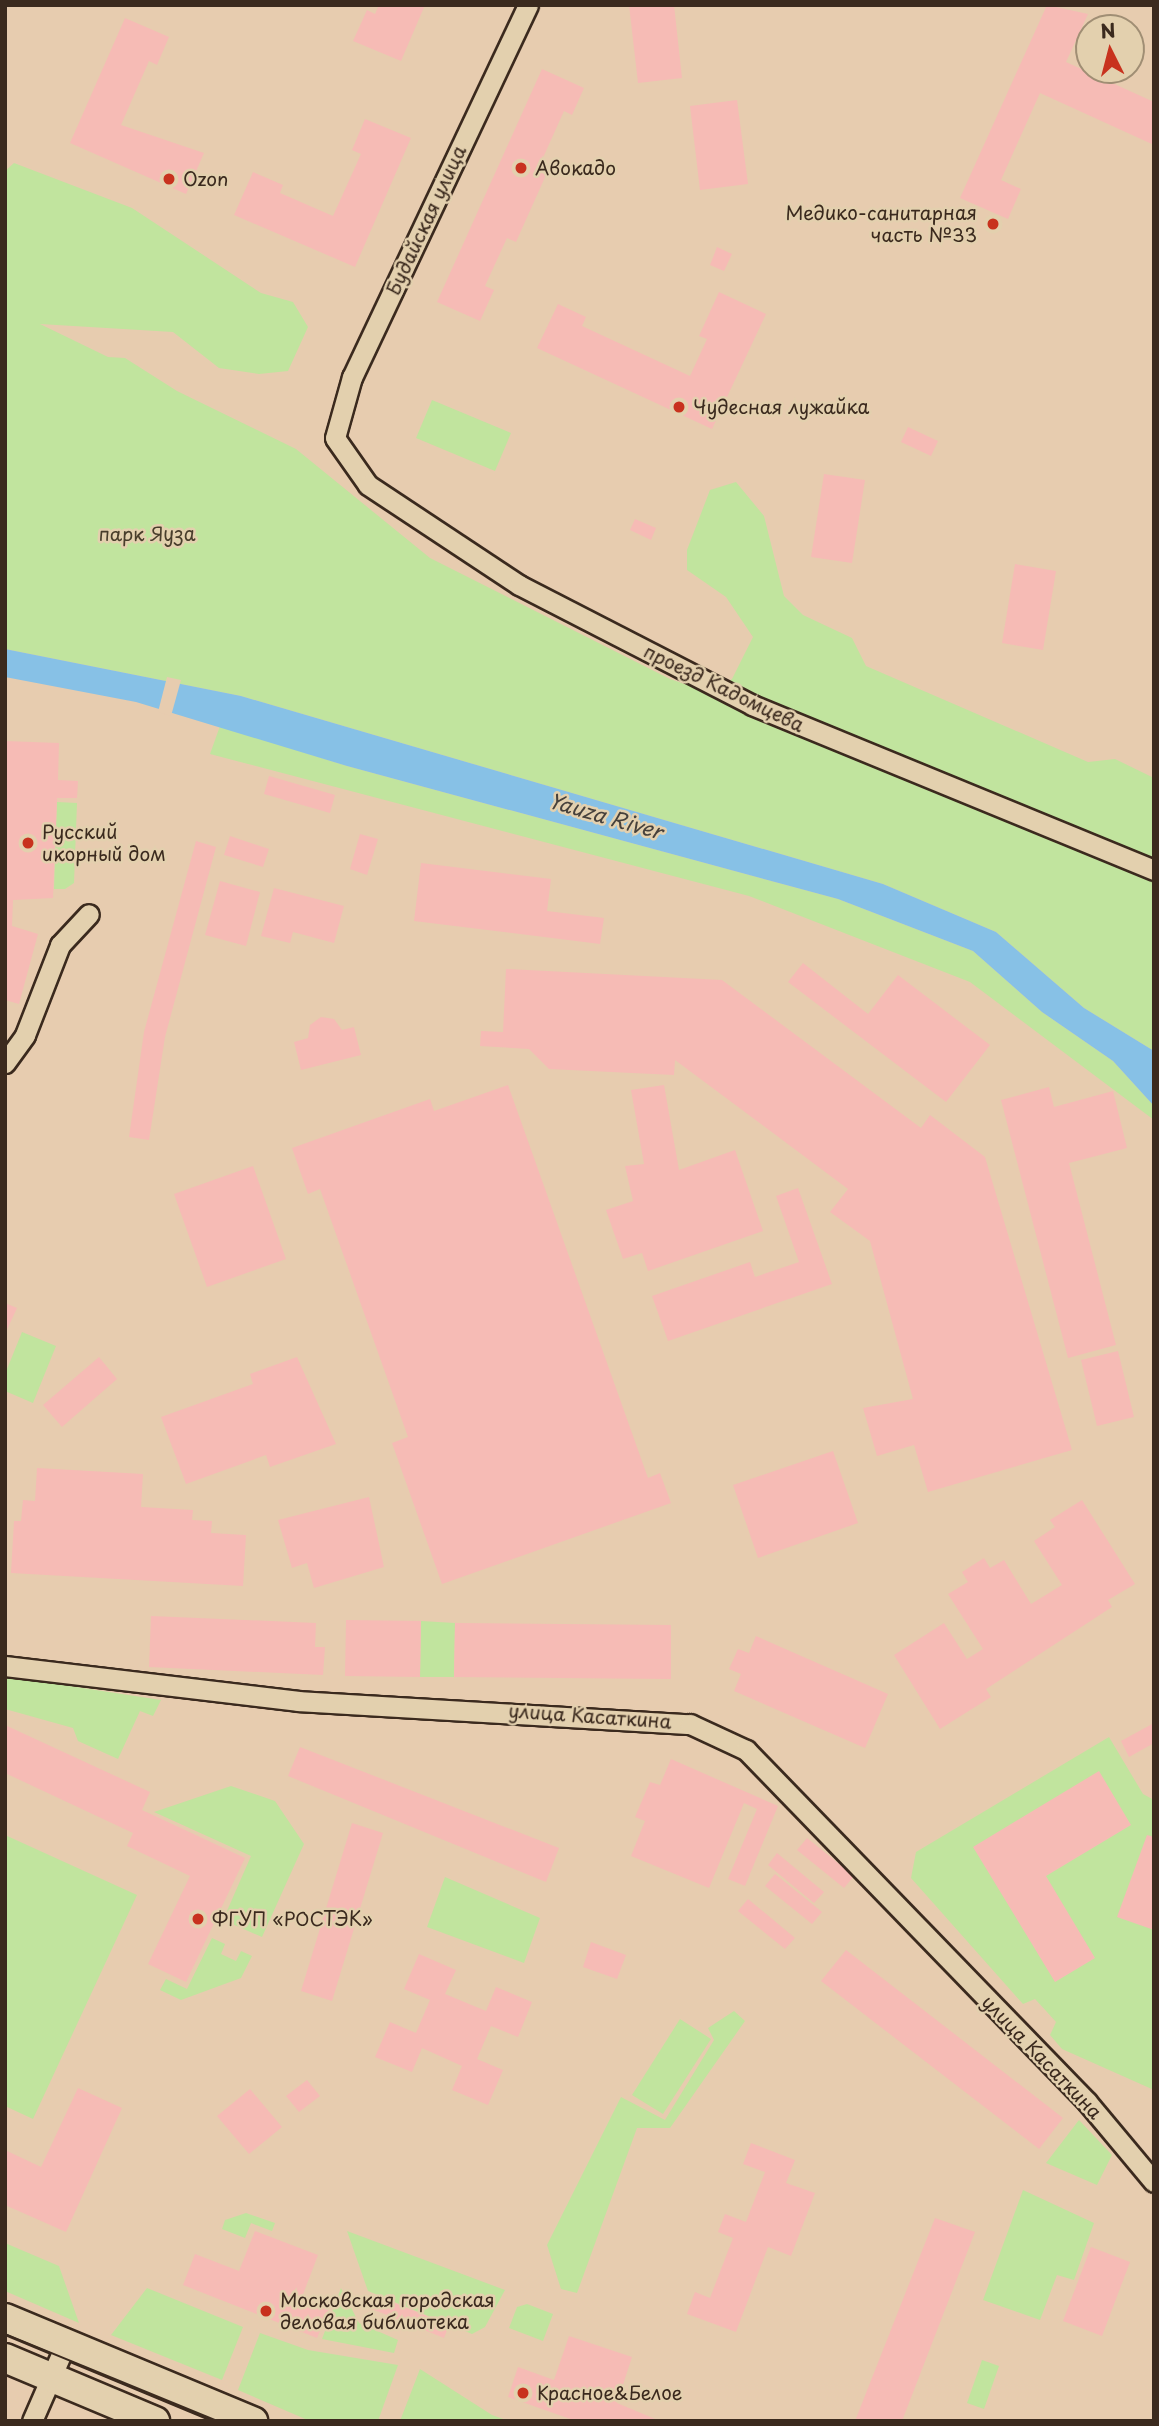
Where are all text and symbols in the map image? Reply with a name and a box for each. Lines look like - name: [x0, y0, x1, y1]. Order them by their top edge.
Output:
- north arrow: [1075, 14, 1145, 84]
- text: N: [1099, 15, 1117, 45]
- street label: Будайская улица: [381, 141, 471, 299]
- place label: Авокадо: [535, 157, 616, 179]
- marker: Авокадо: [513, 160, 529, 176]
- place label: Ozon: [183, 168, 228, 190]
- marker: Ozon: [161, 171, 177, 187]
- place label: Медико-санитарная часть №33: [786, 202, 977, 246]
- marker: Медико-санитарная часть №33: [983, 214, 1003, 234]
- place label: Чудесная лужайка: [693, 396, 869, 418]
- marker: Чудесная лужайка: [671, 399, 687, 415]
- park label: парк Яуза: [98, 523, 196, 545]
- street label: проезд Кадомцева: [640, 639, 808, 737]
- water label: Yauza River: [546, 787, 666, 843]
- place label: Русский икорный дом: [42, 821, 167, 865]
- marker: Русский икорный дом: [20, 835, 36, 851]
- street label: улица Касаткина: [508, 1699, 672, 1733]
- place label: ФГУП «РОСТЭК»: [212, 1908, 373, 1930]
- marker: ФГУП «РОСТЭК»: [190, 1911, 206, 1927]
- street label: улица Касаткина: [977, 1990, 1107, 2124]
- place label: Московская городская деловая библиотека: [280, 2289, 495, 2333]
- marker: Московская городская деловая библиотека: [258, 2303, 274, 2319]
- place label: Красное&Белое: [537, 2382, 682, 2404]
- marker: Красное&Белое: [515, 2385, 531, 2401]

